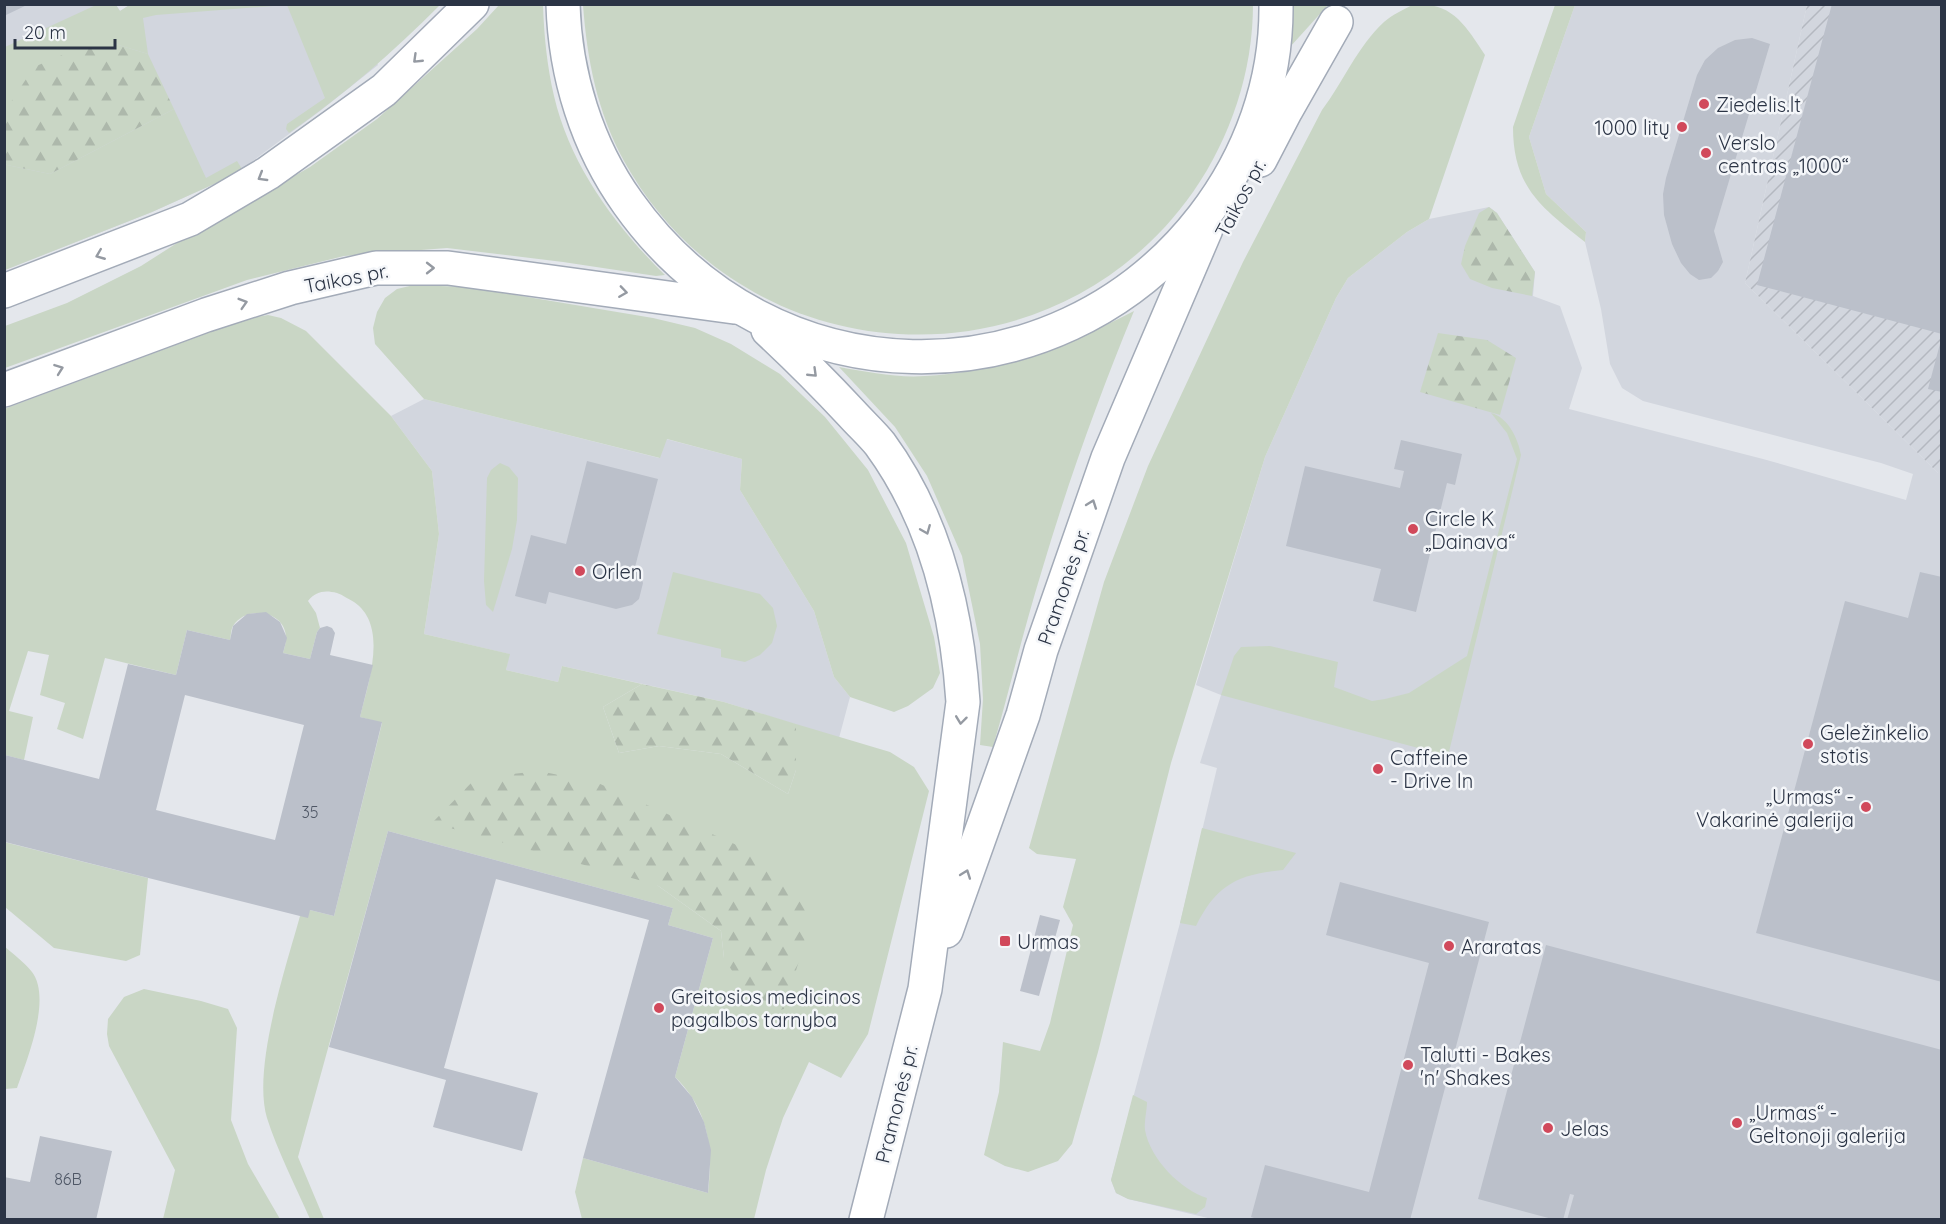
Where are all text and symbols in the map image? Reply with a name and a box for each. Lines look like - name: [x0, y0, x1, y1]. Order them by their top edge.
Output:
- scale bar: [15, 12, 116, 50]
- text: 20 m: [24, 21, 66, 44]
- one-way arrow: [413, 52, 423, 63]
- place label: Ziedelis.lt: [1716, 92, 1801, 117]
- marker: Ziedelis.lt: [1697, 97, 1711, 111]
- place label: 1000 litų: [1594, 115, 1670, 140]
- marker: 1000 litų: [1675, 120, 1689, 134]
- place label: Verslo centras „1000“: [1718, 130, 1849, 178]
- marker: Verslo centras „1000“: [1699, 146, 1713, 160]
- street label: Taikos pr.: [1209, 155, 1271, 241]
- one-way arrow: [258, 169, 268, 181]
- one-way arrow: [95, 248, 106, 260]
- street label: Taikos pr.: [302, 258, 390, 298]
- one-way arrow: [425, 262, 434, 274]
- one-way arrow: [618, 285, 628, 297]
- one-way arrow: [237, 298, 248, 310]
- one-way arrow: [53, 364, 64, 377]
- one-way arrow: [807, 366, 817, 377]
- one-way arrow: [1084, 499, 1097, 510]
- place label: Circle K „Dainava“: [1425, 506, 1515, 554]
- marker: Circle K „Dainava“: [1406, 522, 1420, 536]
- one-way arrow: [919, 524, 932, 534]
- street label: Pramonės pr.: [1032, 526, 1094, 648]
- place label: Orlen: [592, 559, 642, 584]
- marker: Orlen: [573, 564, 587, 578]
- one-way arrow: [956, 715, 968, 724]
- place label: Geležinkelio stotis: [1820, 720, 1929, 768]
- marker: Geležinkelio stotis: [1801, 737, 1815, 751]
- place label: Caffeine - Drive In: [1390, 745, 1473, 793]
- marker: Caffeine - Drive In: [1371, 762, 1385, 776]
- place label: „Urmas“ - Vakarinė galerija: [1696, 784, 1854, 832]
- marker: „Urmas“ - Vakarinė galerija: [1859, 800, 1873, 814]
- house number: 35: [301, 802, 319, 822]
- one-way arrow: [958, 870, 971, 880]
- place label: Urmas: [1017, 929, 1079, 954]
- marker: Urmas: [998, 934, 1012, 948]
- place label: Araratas: [1461, 934, 1541, 959]
- marker: Araratas: [1442, 939, 1456, 953]
- place label: Greitosios medicinos pagalbos tarnyba: [671, 984, 861, 1032]
- marker: Greitosios medicinos pagalbos tarnyba: [652, 1001, 666, 1015]
- street label: Pramonės pr.: [869, 1042, 923, 1166]
- place label: Talutti - Bakes 'n' Shakes: [1420, 1042, 1551, 1090]
- marker: Talutti - Bakes 'n' Shakes: [1401, 1058, 1415, 1072]
- place label: „Urmas“ - Geltonoji galerija: [1749, 1100, 1906, 1148]
- place label: Jelas: [1560, 1116, 1609, 1141]
- marker: „Urmas“ - Geltonoji galerija: [1730, 1116, 1744, 1130]
- marker: Jelas: [1541, 1121, 1555, 1135]
- house number: 86B: [54, 1169, 82, 1189]

